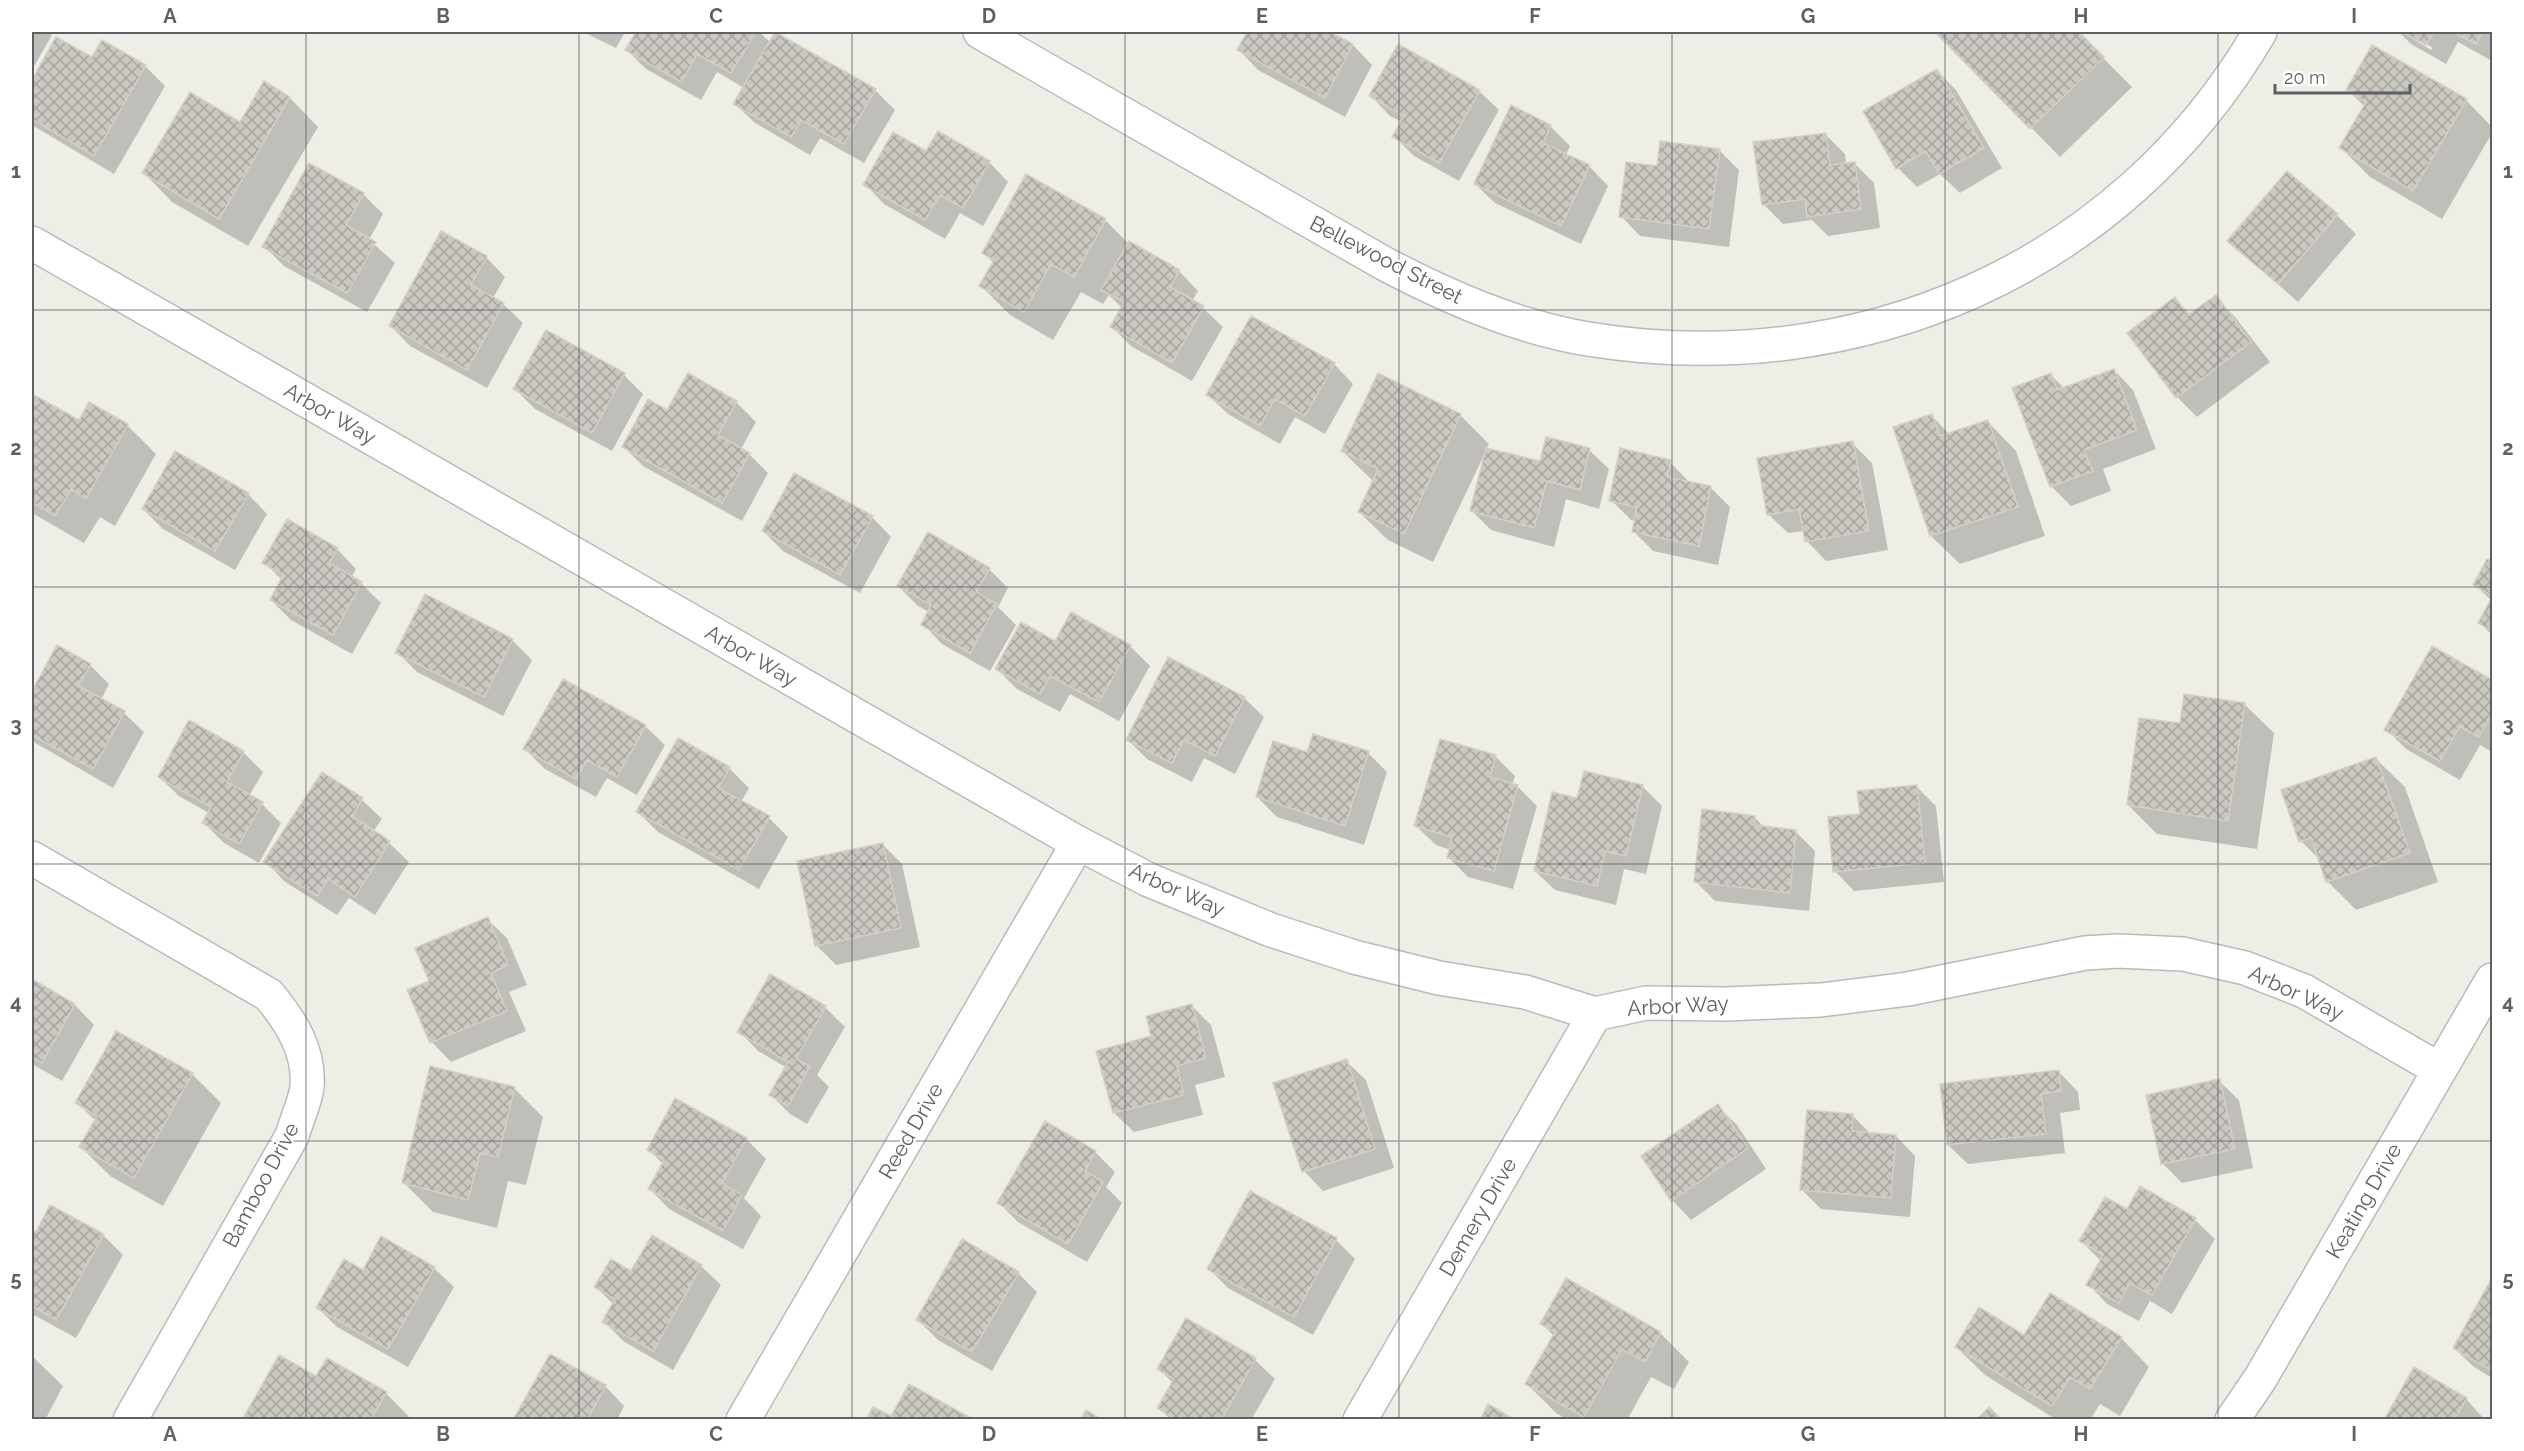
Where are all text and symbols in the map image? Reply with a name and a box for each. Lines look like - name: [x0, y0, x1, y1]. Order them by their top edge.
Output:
- text: A: [163, 4, 177, 28]
- text: B: [436, 4, 450, 28]
- text: C: [709, 4, 723, 28]
- text: D: [982, 4, 996, 28]
- text: E: [1256, 4, 1268, 28]
- text: F: [1529, 4, 1541, 28]
- text: G: [1801, 4, 1815, 28]
- text: H: [2074, 4, 2088, 28]
- text: I: [2351, 4, 2357, 28]
- scale bar: [2275, 57, 2410, 95]
- text: 20 m: [2284, 67, 2326, 88]
- text: 1: [11, 159, 21, 183]
- text: 1: [2503, 159, 2513, 183]
- street label: Bellewood Street: [1306, 210, 1467, 309]
- street label: Arbor Way: [280, 377, 381, 450]
- text: 2: [10, 436, 22, 460]
- text: 2: [2502, 436, 2514, 460]
- street label: Arbor Way: [701, 619, 802, 692]
- text: 3: [10, 713, 22, 737]
- text: 3: [2502, 713, 2514, 737]
- street label: Arbor Way: [1126, 857, 1229, 922]
- street label: Arbor Way: [2245, 960, 2348, 1025]
- text: 4: [10, 990, 22, 1014]
- street label: Arbor Way: [1626, 990, 1730, 1021]
- text: 4: [2502, 990, 2514, 1014]
- street label: Reed Drive: [873, 1078, 948, 1183]
- street label: Bamboo Drive: [217, 1118, 304, 1252]
- street label: Keating Drive: [2321, 1139, 2407, 1263]
- street label: Demery Drive: [1434, 1153, 1522, 1280]
- text: 5: [10, 1267, 22, 1291]
- text: 5: [2502, 1267, 2514, 1291]
- text: A: [163, 1422, 177, 1446]
- text: B: [436, 1422, 450, 1446]
- text: C: [709, 1422, 723, 1446]
- text: D: [982, 1422, 996, 1446]
- text: E: [1256, 1422, 1268, 1446]
- text: F: [1529, 1422, 1541, 1446]
- text: G: [1801, 1422, 1815, 1446]
- text: H: [2074, 1422, 2088, 1446]
- text: I: [2351, 1422, 2357, 1446]

